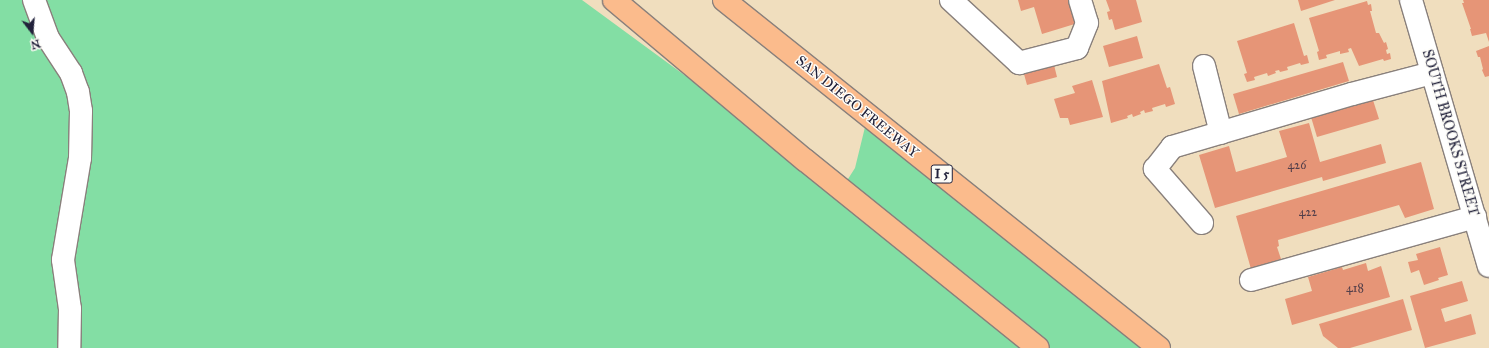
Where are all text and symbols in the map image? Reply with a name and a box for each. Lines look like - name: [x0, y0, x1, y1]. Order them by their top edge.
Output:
- north arrow: [12, 12, 52, 52]
- text: N: [29, 36, 42, 52]
- street label: SOUTH BROOKS STREET: [1418, 48, 1482, 218]
- street label: SAN DIEGO FREEWAY: [792, 52, 922, 162]
- house number: 426: [1288, 159, 1306, 173]
- road number: I 5: [930, 163, 954, 185]
- house number: 422: [1299, 206, 1317, 220]
- house number: 418: [1346, 282, 1364, 296]

